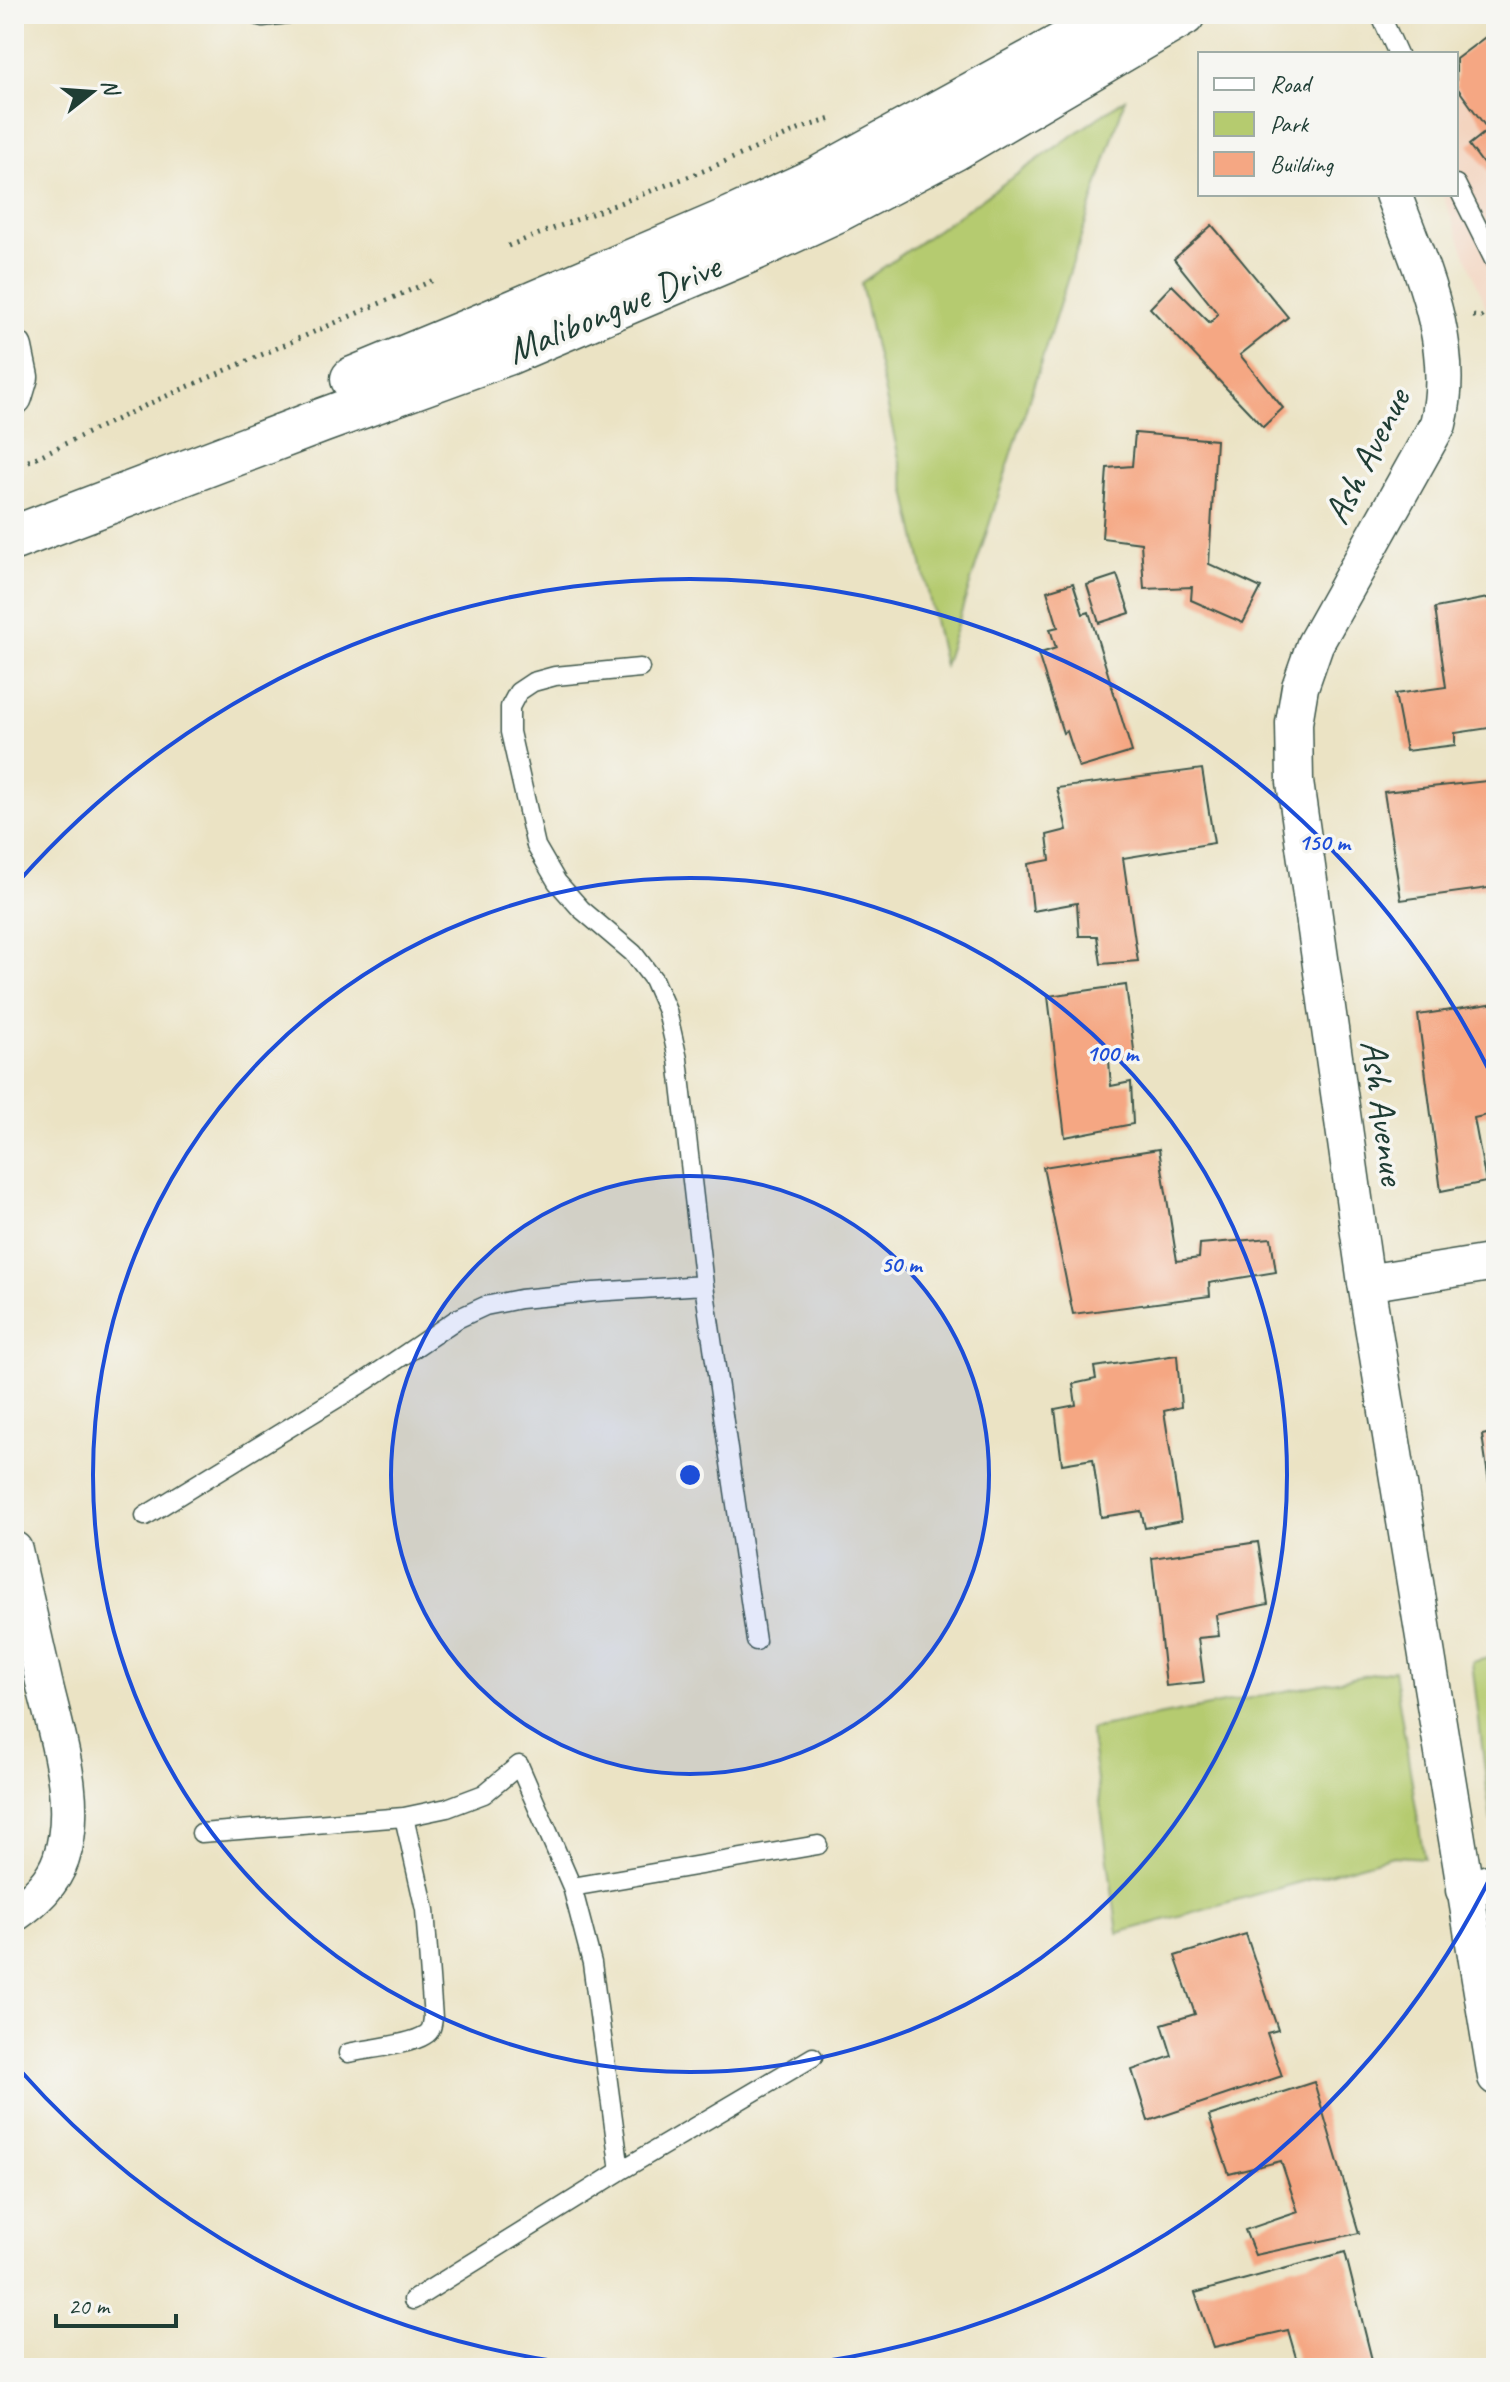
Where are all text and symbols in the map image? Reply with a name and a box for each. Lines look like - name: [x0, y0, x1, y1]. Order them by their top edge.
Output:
- north arrow: [52, 52, 132, 132]
- legend: [1198, 52, 1458, 196]
- text: Road: [1270, 69, 1314, 99]
- text: N: [95, 76, 127, 100]
- text: Park: [1270, 109, 1310, 139]
- text: Building: [1270, 149, 1335, 179]
- street label: Malibongwe Drive: [500, 241, 729, 374]
- street label: Ash Avenue: [1312, 378, 1422, 532]
- text: 150 m: [1298, 827, 1352, 857]
- street label: Ash Avenue: [1350, 1037, 1417, 1190]
- text: 100 m: [1086, 1038, 1140, 1068]
- text: 50 m: [881, 1249, 924, 1279]
- centre of rings: [676, 1461, 704, 1489]
- scale bar: [56, 2278, 176, 2328]
- text: 20 m: [68, 2291, 111, 2321]

